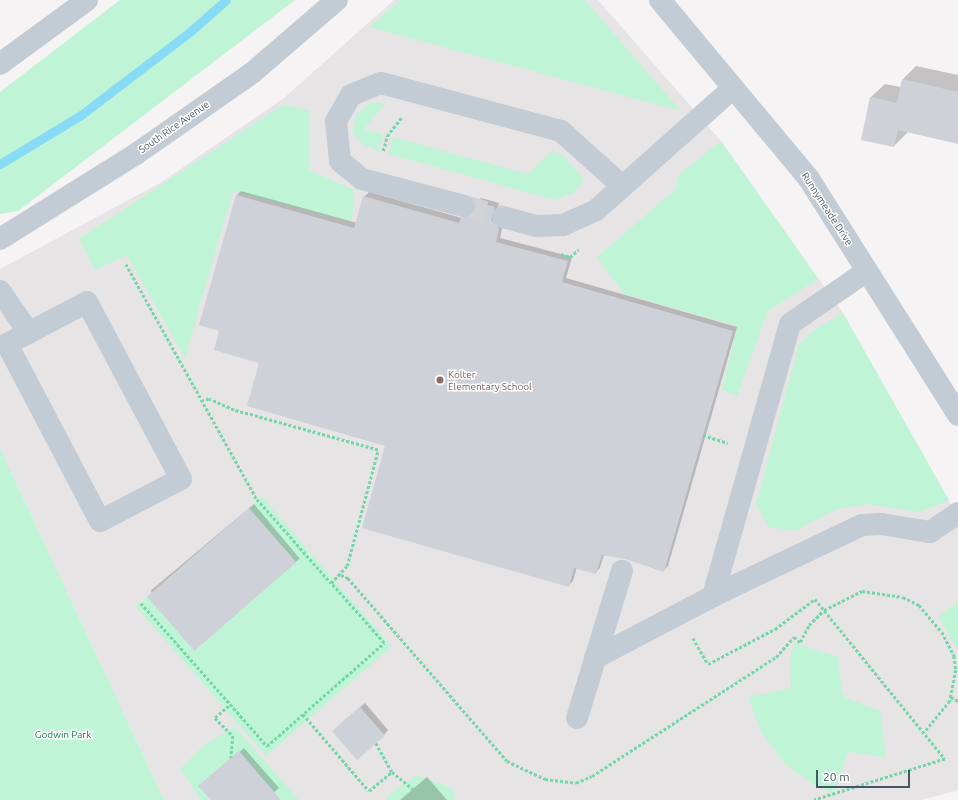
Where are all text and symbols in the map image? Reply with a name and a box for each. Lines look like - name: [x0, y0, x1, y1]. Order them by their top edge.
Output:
- street label: South Rice Avenue: [136, 98, 212, 156]
- street label: Runnymeade Drive: [799, 170, 855, 248]
- place label: Kolter Elementary School: [448, 368, 532, 392]
- marker: Kolter Elementary School: [435, 375, 445, 385]
- park label: Godwin Park: [35, 729, 91, 741]
- scale bar: [818, 762, 912, 788]
- text: 20 m: [823, 770, 850, 783]

